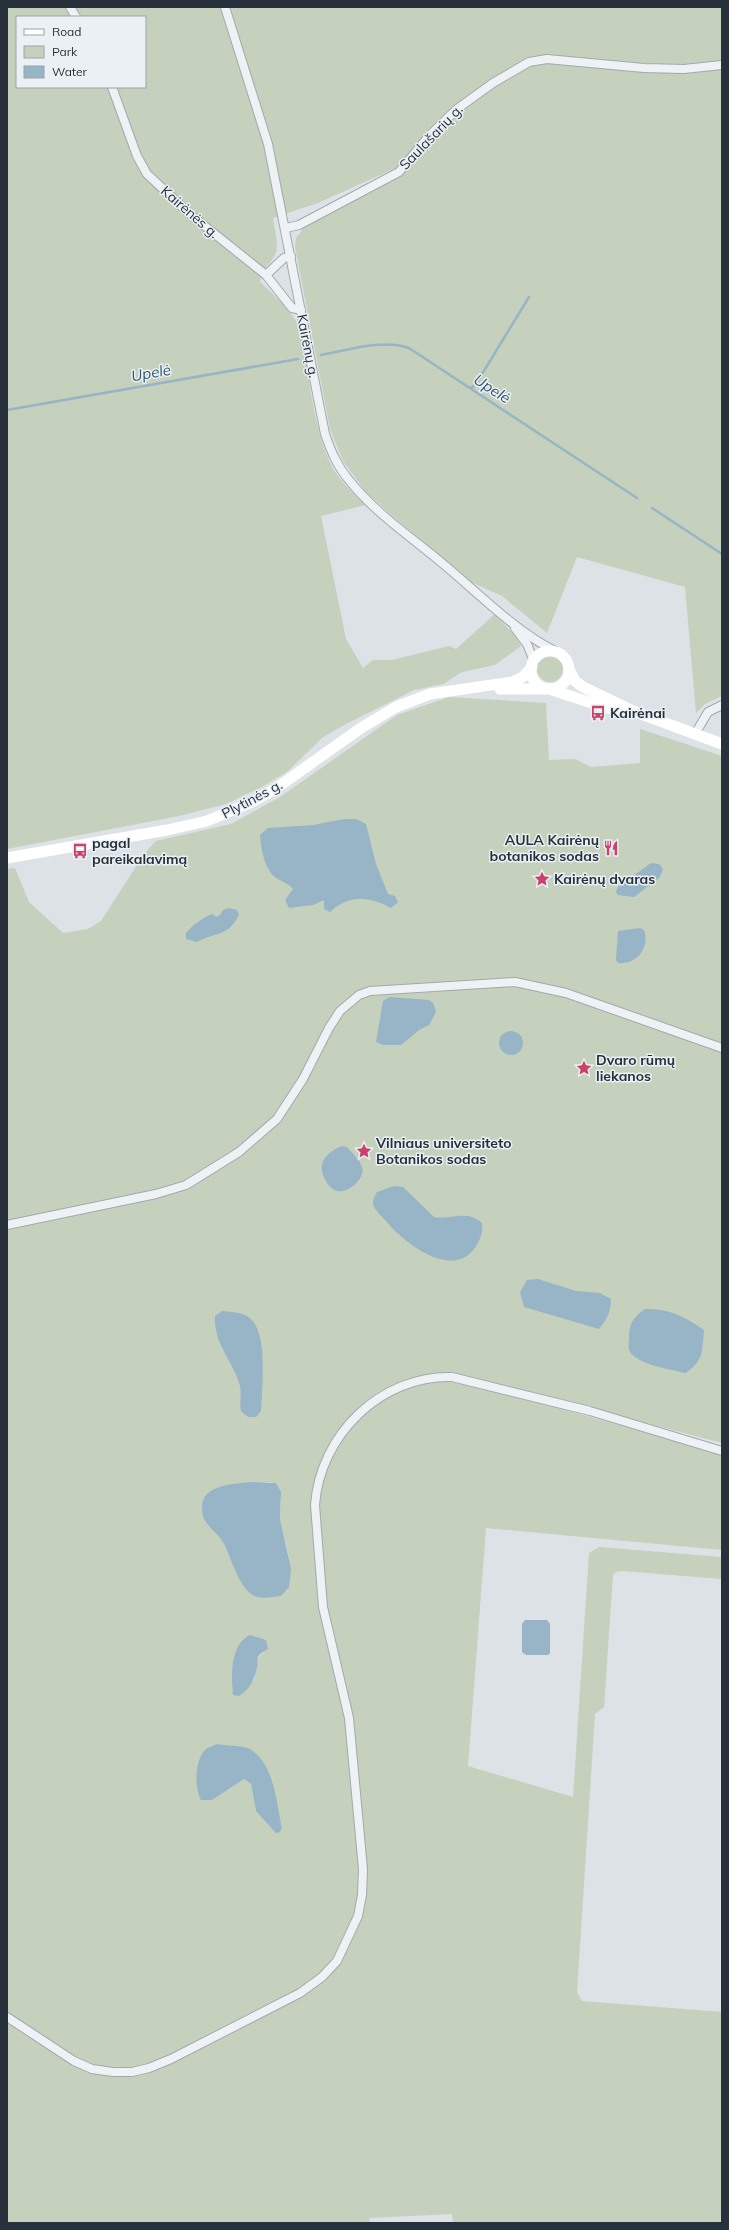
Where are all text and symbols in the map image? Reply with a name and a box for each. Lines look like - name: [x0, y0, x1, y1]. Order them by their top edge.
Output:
- legend: [16, 16, 146, 88]
- text: Road: [52, 24, 81, 39]
- text: Park: [52, 44, 78, 59]
- text: Water: [52, 64, 88, 79]
- street label: Saulašarių g.: [395, 101, 467, 173]
- street label: Kairėnės g.: [157, 182, 223, 242]
- street label: Kairėnų g.: [293, 312, 323, 380]
- water label: Upelė: [130, 360, 172, 385]
- water label: Upelė: [470, 370, 514, 407]
- bus stop icon: Kairėnai: [589, 704, 607, 722]
- place label: Kairėnai: [610, 704, 666, 722]
- street label: Plytinės g.: [219, 775, 285, 823]
- place label: AULA Kairėnų botanikos sodas: [490, 831, 599, 865]
- place label: pagal pareikalavimą: [92, 834, 188, 868]
- restaurant icon: AULA Kairėnų botanikos sodas: [602, 839, 620, 857]
- bus stop icon: pagal pareikalavimą: [71, 842, 89, 860]
- place icon: Kairėnų dvaras: [533, 870, 551, 888]
- place label: Kairėnų dvaras: [554, 870, 655, 888]
- place label: Dvaro rūmų liekanos: [596, 1051, 675, 1085]
- place icon: Dvaro rūmų liekanos: [575, 1059, 593, 1077]
- place label: Vilniaus universiteto Botanikos sodas: [375, 1134, 511, 1168]
- place icon: Vilniaus universiteto Botanikos sodas: [355, 1142, 373, 1160]

